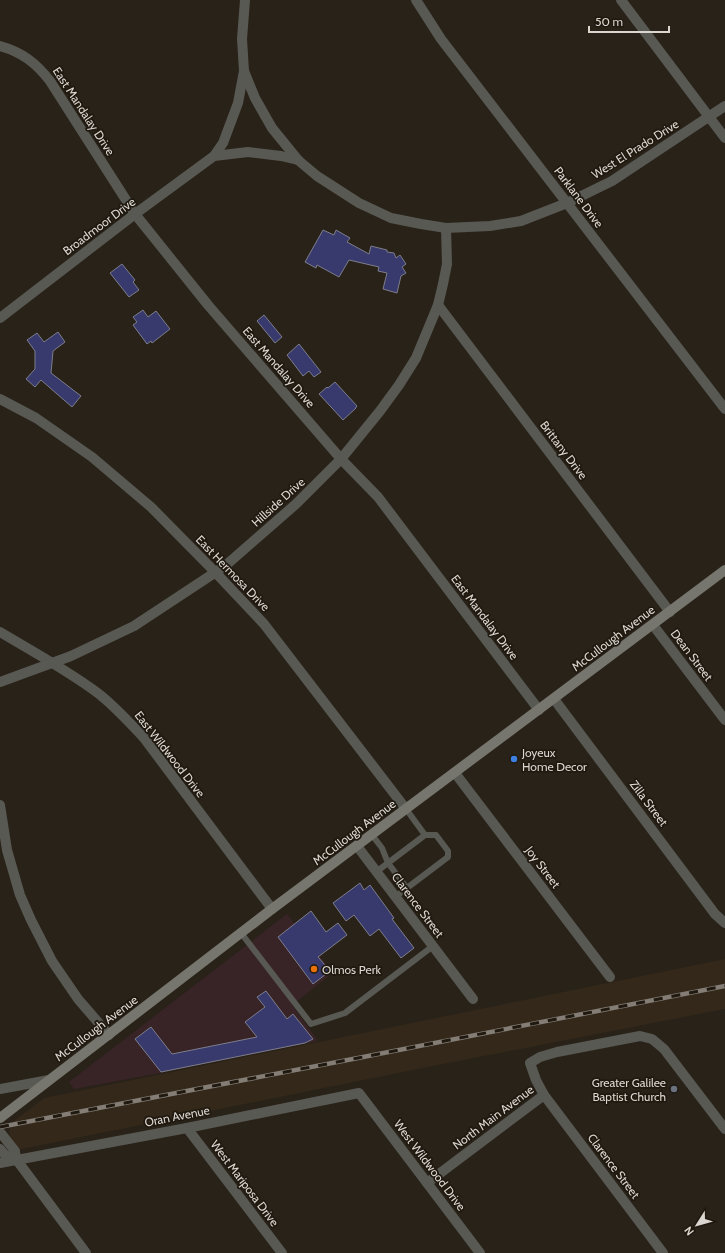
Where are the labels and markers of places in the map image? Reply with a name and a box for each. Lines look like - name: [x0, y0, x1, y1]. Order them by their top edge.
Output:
- place label: Joyeux Home Decor: [521, 745, 587, 774]
- marker: Joyeux Home Decor: [509, 754, 519, 764]
- place label: Olmos Perk: [322, 962, 381, 977]
- marker: Olmos Perk: [309, 964, 319, 974]
- place label: Greater Galilee Baptist Church: [592, 1075, 666, 1104]
- marker: Greater Galilee Baptist Church: [669, 1084, 679, 1094]

